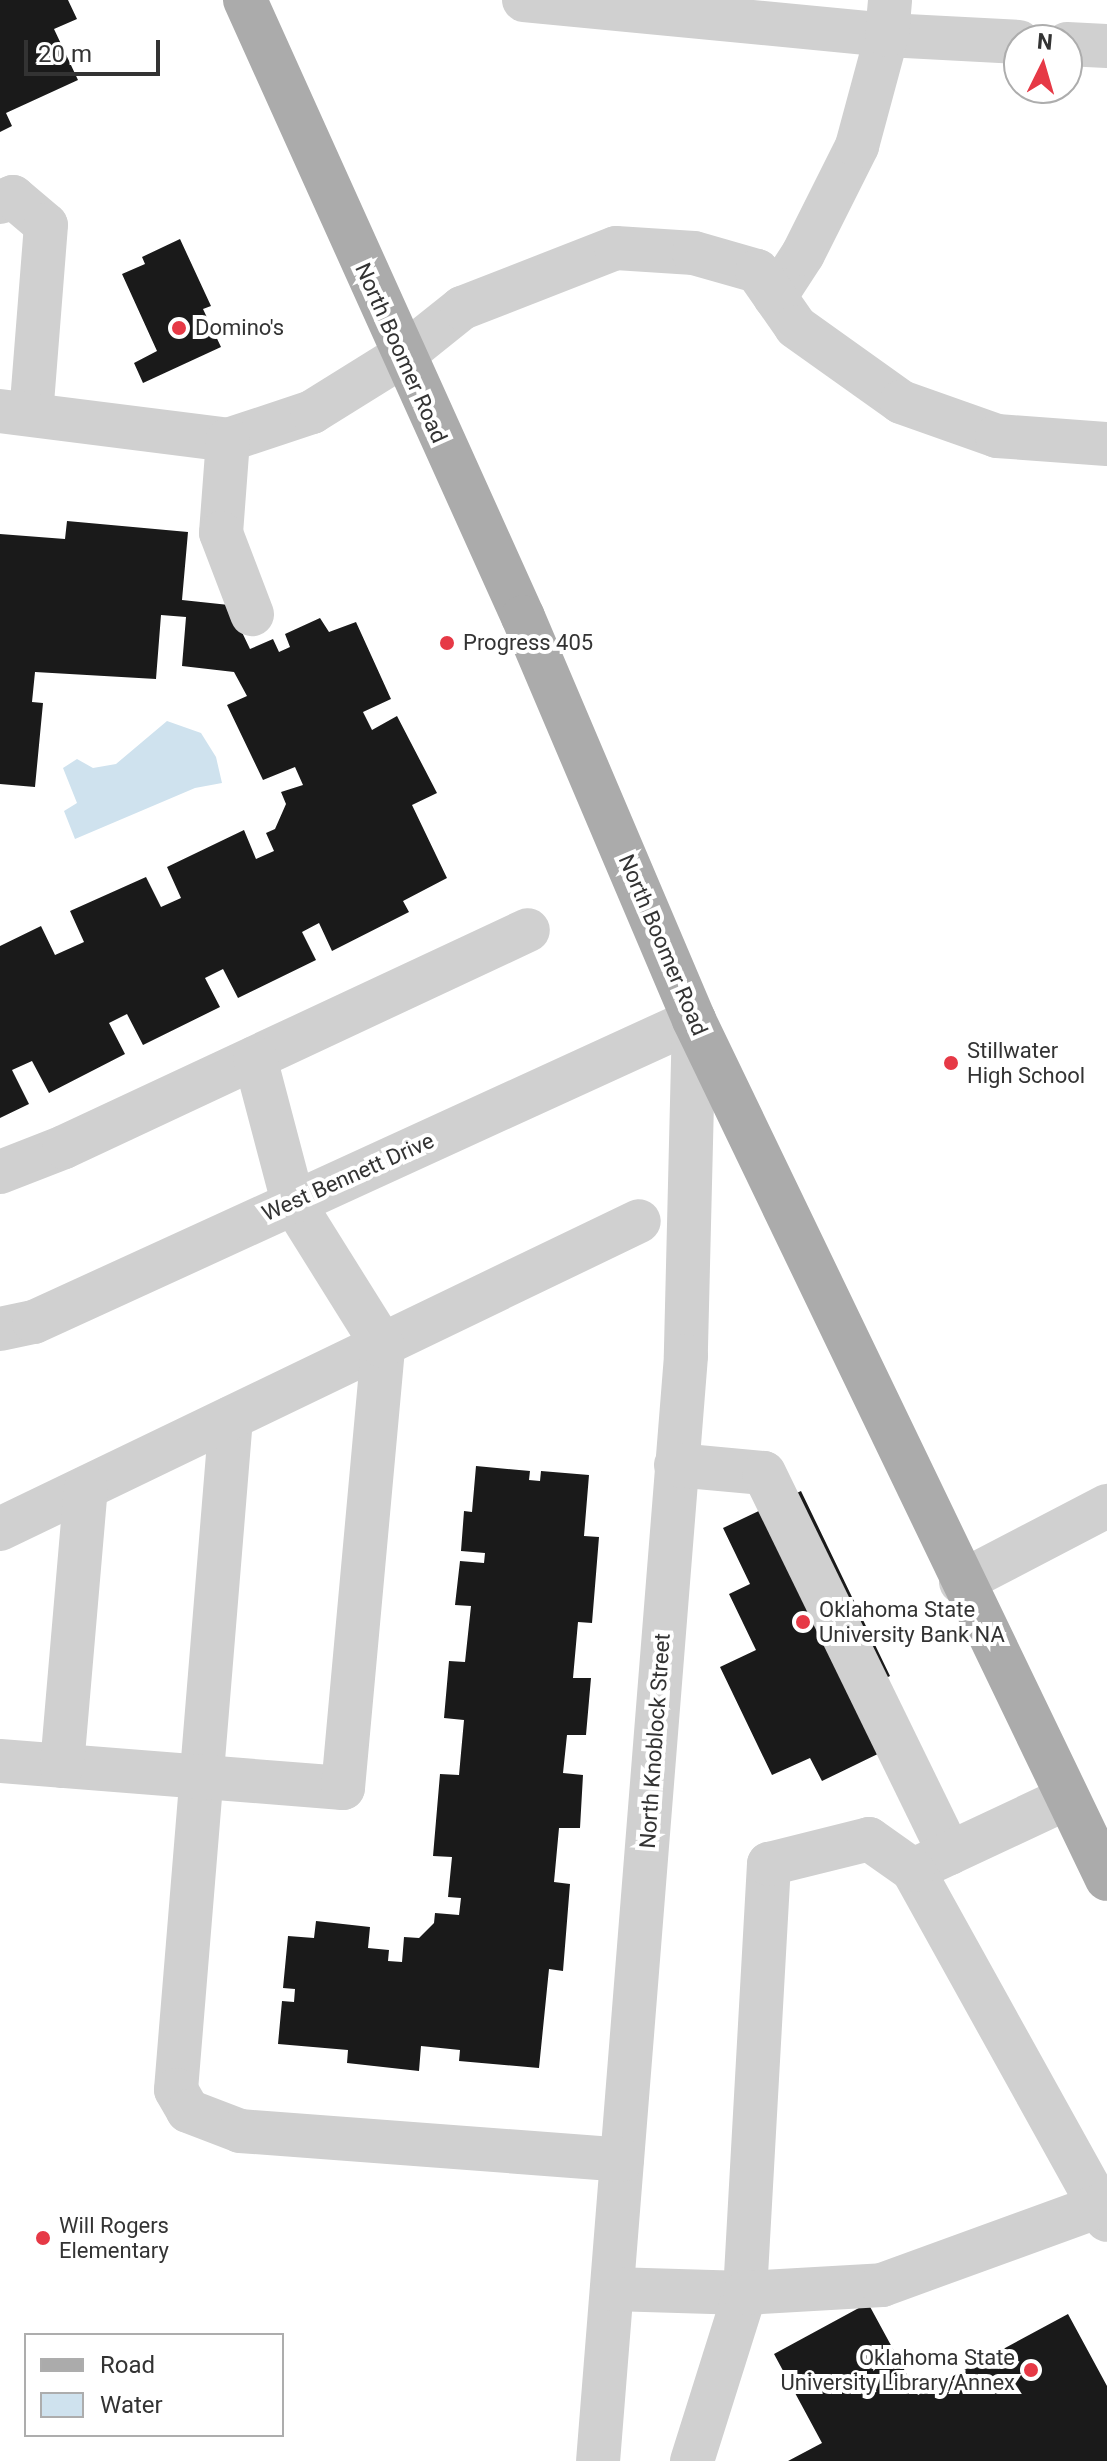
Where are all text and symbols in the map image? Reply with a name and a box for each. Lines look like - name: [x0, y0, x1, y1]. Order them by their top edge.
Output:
- scale bar: [28, 24, 164, 74]
- north arrow: [1003, 24, 1083, 104]
- text: N: [1036, 28, 1054, 55]
- text: 20 m: [38, 40, 92, 68]
- street label: North Boomer Road: [349, 259, 453, 447]
- place label: Domino's: [195, 315, 284, 341]
- marker: Domino's: [170, 319, 188, 337]
- place label: Progress 405: [463, 630, 593, 656]
- marker: Progress 405: [438, 634, 456, 652]
- street label: North Boomer Road: [613, 850, 713, 1040]
- place label: Stillwater High School: [967, 1037, 1085, 1088]
- marker: Stillwater High School: [942, 1054, 960, 1072]
- street label: West Bennett Drive: [258, 1127, 438, 1227]
- place label: Oklahoma State University Bank NA: [819, 1596, 1005, 1648]
- marker: Oklahoma State University Bank NA: [794, 1613, 812, 1631]
- street label: North Knoblock Street: [634, 1633, 676, 1849]
- place label: Will Rogers Elementary: [59, 2212, 169, 2264]
- marker: Will Rogers Elementary: [34, 2229, 52, 2247]
- legend: [24, 2333, 284, 2437]
- place label: Oklahoma State University Library Annex: [781, 2344, 1015, 2396]
- text: Road: [100, 2351, 155, 2379]
- marker: Oklahoma State University Library Annex: [1022, 2361, 1040, 2379]
- text: Water: [100, 2391, 163, 2419]

